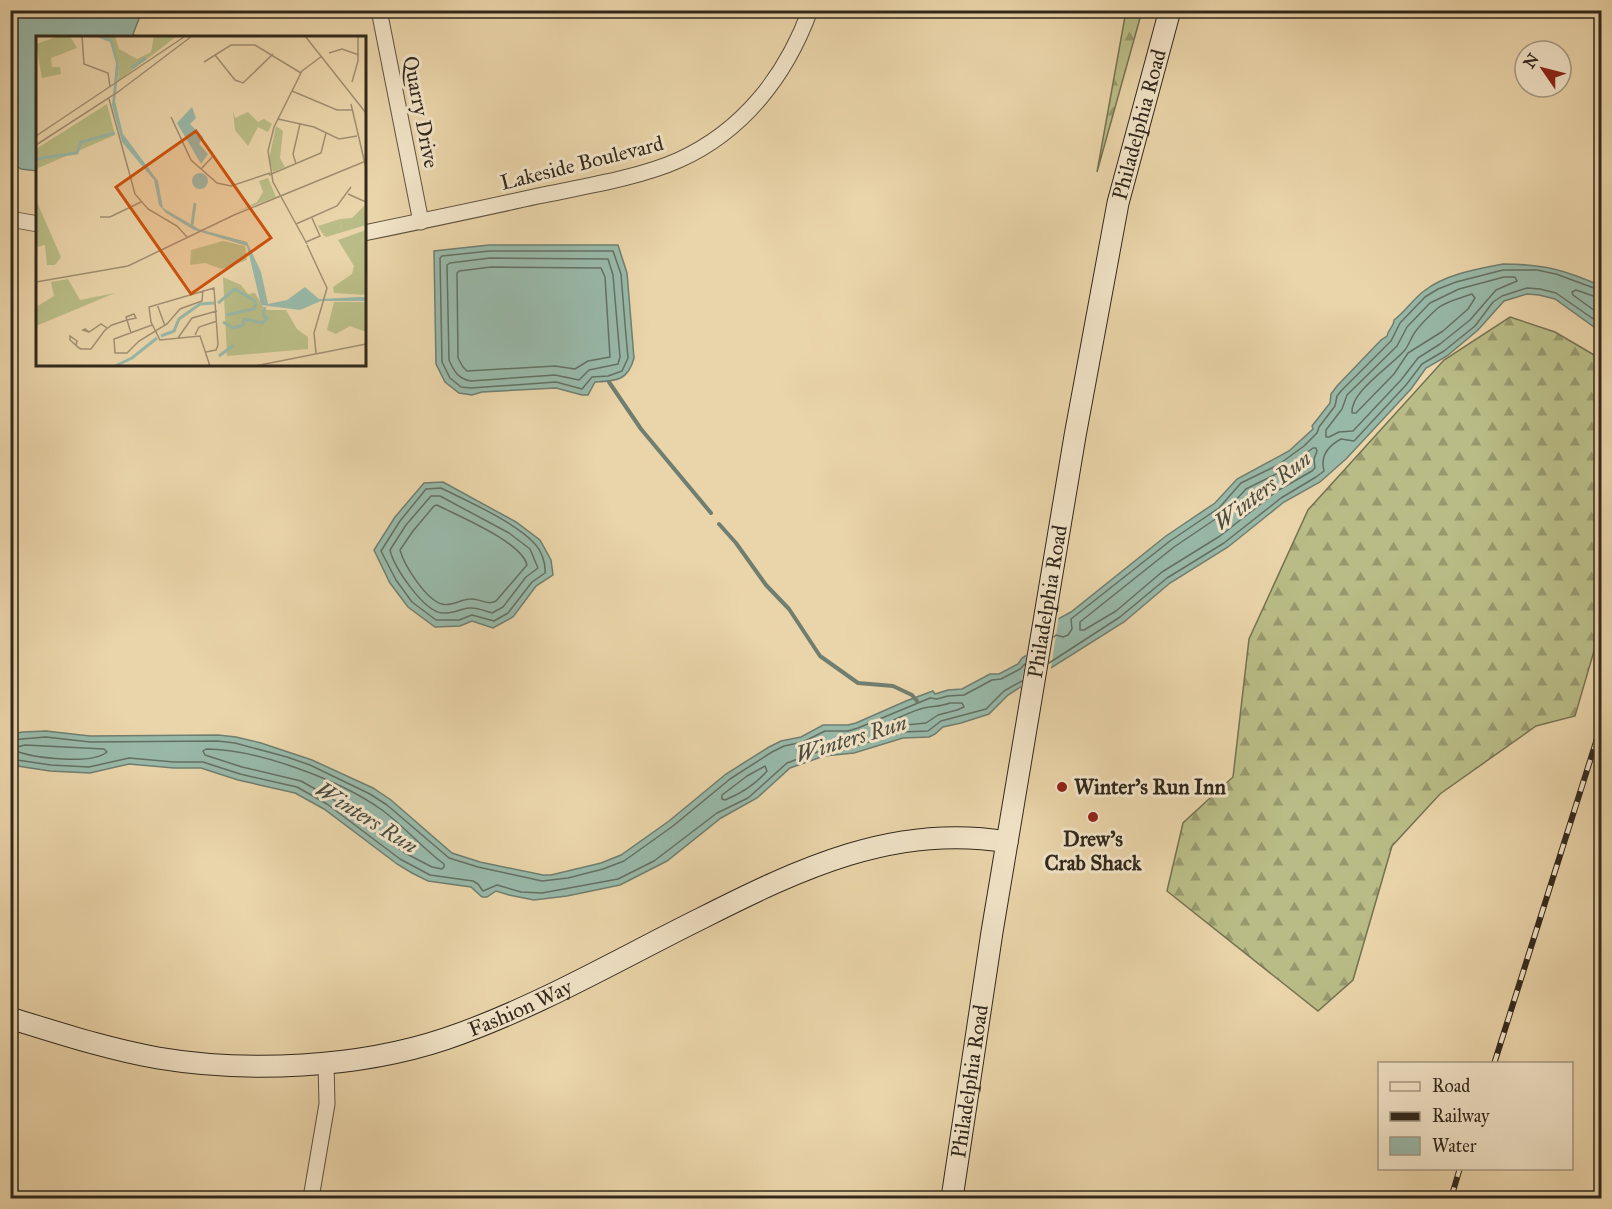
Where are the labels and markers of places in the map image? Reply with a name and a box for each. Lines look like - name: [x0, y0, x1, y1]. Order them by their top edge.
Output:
- place label: Winter's Run Inn: [1074, 774, 1226, 800]
- marker: Winter's Run Inn: [1055, 780, 1069, 794]
- marker: Drew's Crab Shack: [1086, 810, 1100, 824]
- place label: Drew's Crab Shack: [1044, 826, 1143, 876]

